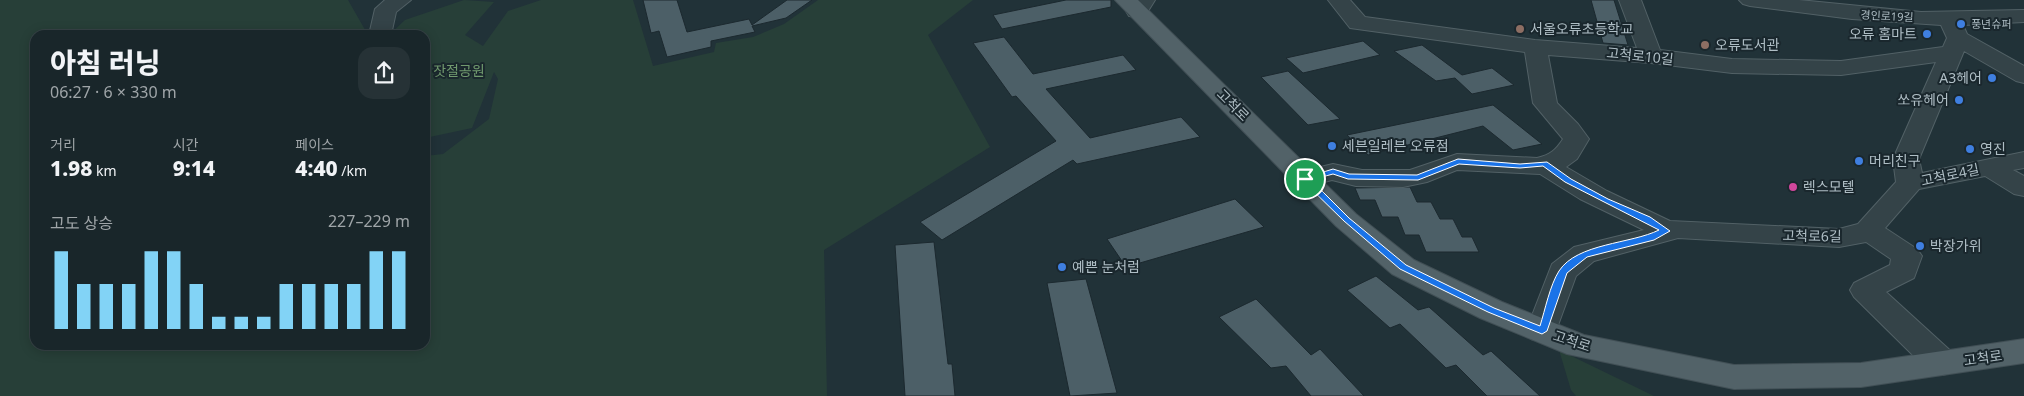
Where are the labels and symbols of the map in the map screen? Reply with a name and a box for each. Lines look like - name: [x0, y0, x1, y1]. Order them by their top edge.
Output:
- street label: 경인로19길: [1860, 7, 1914, 24]
- place label: 풍년슈퍼: [1971, 16, 2011, 31]
- marker: 풍년슈퍼: [1955, 18, 1967, 30]
- place label: 서울오류초등학교: [1530, 19, 1633, 38]
- marker: 서울오류초등학교: [1514, 23, 1526, 35]
- place label: 오류 홈마트: [1849, 24, 1917, 43]
- marker: 오류 홈마트: [1921, 28, 1933, 40]
- place label: 오류도서관: [1715, 35, 1780, 54]
- marker: 오류도서관: [1699, 39, 1711, 51]
- street label: 고척로10길: [1605, 43, 1675, 68]
- park label: 잣절공원: [433, 61, 485, 80]
- place label: A3헤어: [1939, 68, 1982, 87]
- marker: A3헤어: [1986, 72, 1998, 84]
- street label: 고척로: [1213, 84, 1254, 125]
- place label: 쏘유헤어: [1897, 90, 1949, 109]
- marker: 쏘유헤어: [1953, 94, 1965, 106]
- place label: 세븐일레븐 오류점: [1342, 136, 1449, 155]
- place label: 영진: [1980, 139, 2006, 158]
- marker: 세븐일레븐 오류점: [1326, 140, 1338, 152]
- marker: 영진: [1964, 143, 1976, 155]
- place label: 머리친구: [1869, 151, 1921, 170]
- marker: 머리친구: [1853, 155, 1865, 167]
- pin: [1284, 158, 1326, 200]
- street label: 고척로4길: [1919, 159, 1981, 190]
- place label: 렉스모텔: [1803, 177, 1855, 196]
- marker: 렉스모텔: [1787, 181, 1799, 193]
- street label: 고척로6길: [1782, 225, 1842, 246]
- place label: 박장가위: [1930, 236, 1982, 255]
- marker: 박장가위: [1914, 240, 1926, 252]
- place label: 예쁜 눈처럼: [1072, 257, 1140, 276]
- marker: 예쁜 눈처럼: [1056, 261, 1068, 273]
- street label: 고척로: [1551, 326, 1594, 356]
- street label: 고척로: [1962, 345, 2004, 370]

